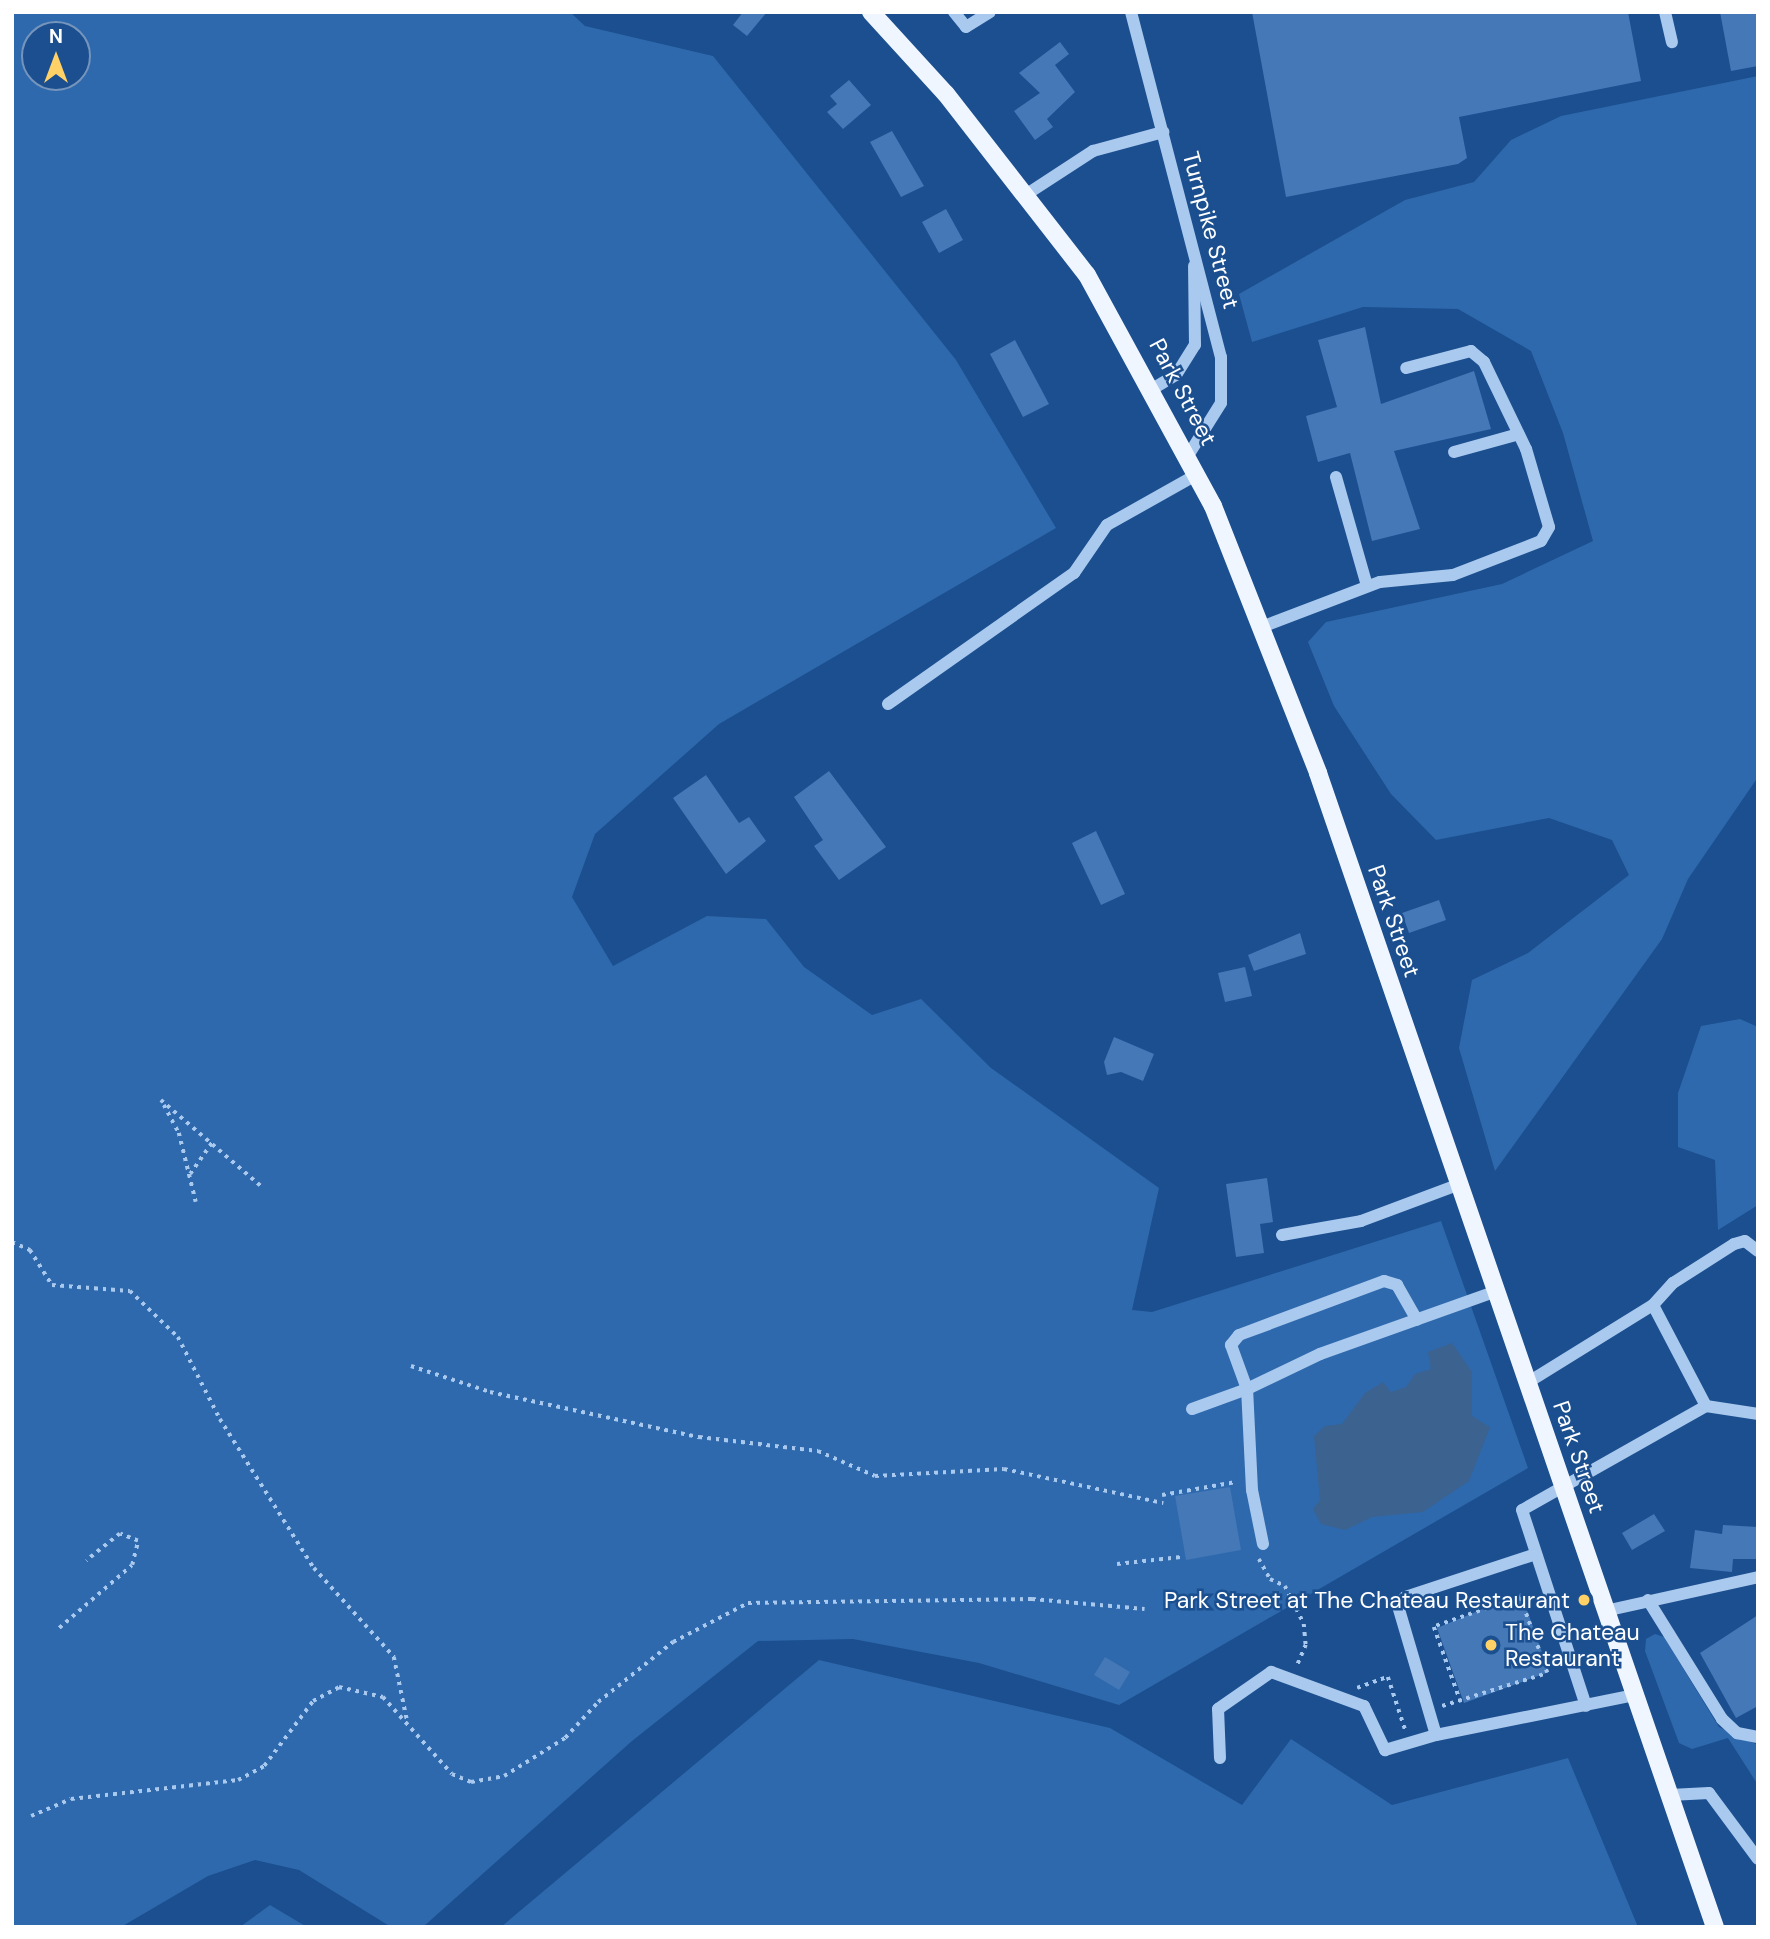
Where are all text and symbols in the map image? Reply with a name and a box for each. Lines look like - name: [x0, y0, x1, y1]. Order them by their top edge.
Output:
- north arrow: [21, 21, 91, 91]
- text: N: [49, 24, 63, 49]
- street label: Turnpike Street: [1177, 148, 1245, 312]
- street label: Park Street: [1143, 334, 1223, 450]
- street label: Park Street: [1362, 861, 1426, 981]
- street label: Park Street: [1547, 1397, 1611, 1517]
- place label: Park Street at The Chateau Restaurant: [1164, 1586, 1570, 1614]
- marker: Park Street at The Chateau Restaurant: [1576, 1592, 1592, 1608]
- place label: The Chateau Restaurant: [1505, 1618, 1640, 1672]
- marker: The Chateau Restaurant: [1483, 1637, 1499, 1653]

